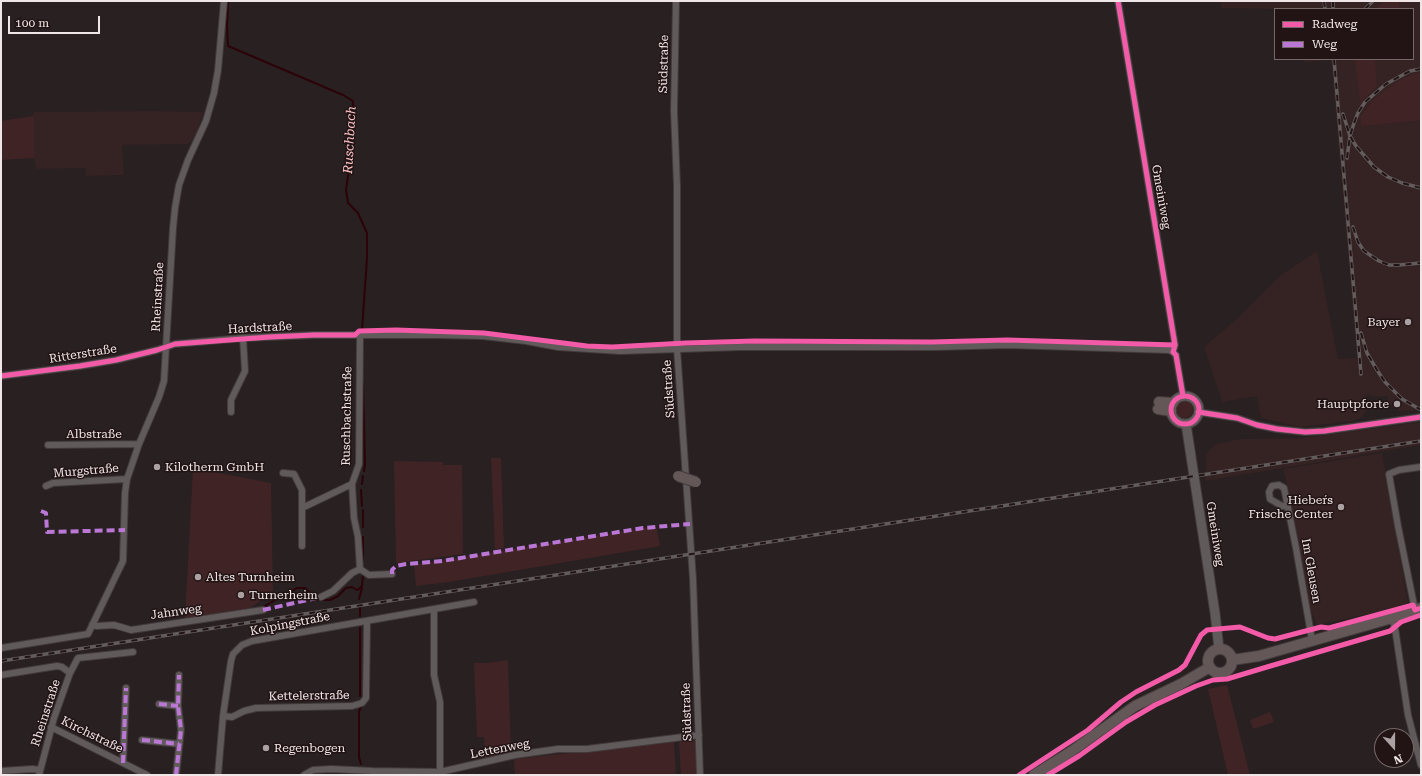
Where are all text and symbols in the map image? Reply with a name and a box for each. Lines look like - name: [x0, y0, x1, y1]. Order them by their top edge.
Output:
- scale bar: [10, 8, 102, 34]
- legend: [1274, 8, 1414, 60]
- text: 100 m: [15, 16, 49, 30]
- text: Radweg: [1312, 17, 1357, 31]
- street label: Südstraße: [656, 35, 672, 93]
- text: Weg: [1312, 37, 1337, 51]
- water label: Ruschbach: [340, 106, 360, 174]
- street label: Gmeiniweg: [1148, 164, 1174, 230]
- street label: Rheinstraße: [149, 262, 167, 332]
- place label: Bayer: [1367, 315, 1400, 329]
- marker: Bayer: [1403, 317, 1413, 327]
- street label: Hardstraße: [227, 319, 293, 337]
- street label: Ritterstraße: [48, 342, 118, 366]
- street label: Südstraße: [660, 359, 678, 419]
- street label: Ruschbachstraße: [339, 366, 355, 466]
- place label: Hauptpforte: [1317, 397, 1389, 411]
- marker: Hauptpforte: [1392, 399, 1402, 409]
- street label: Albstraße: [66, 427, 122, 441]
- place label: Kilotherm GmbH: [165, 460, 264, 474]
- street label: Murgstraße: [53, 461, 119, 481]
- marker: Kilotherm GmbH: [152, 462, 162, 472]
- place label: Hieber´s Frische Center: [1249, 493, 1333, 521]
- street label: Gmeiniweg: [1203, 501, 1227, 567]
- marker: Hieber´s Frische Center: [1336, 502, 1346, 512]
- street label: Im Gleusen: [1298, 537, 1324, 605]
- place label: Altes Turnheim: [206, 570, 295, 584]
- marker: Altes Turnheim: [193, 572, 203, 582]
- place label: Turnerheim: [249, 588, 318, 602]
- marker: Turnerheim: [236, 590, 246, 600]
- street label: Jahnweg: [150, 601, 202, 623]
- street label: Kolpingstraße: [249, 609, 331, 639]
- street label: Rheinstraße: [28, 678, 64, 748]
- street label: Südstraße: [679, 683, 695, 741]
- street label: Kettelerstraße: [268, 688, 350, 704]
- street label: Kirchstraße: [59, 714, 125, 756]
- north arrow: [1374, 728, 1414, 768]
- street label: Lettenweg: [469, 736, 531, 762]
- place label: Regenbogen: [274, 741, 345, 755]
- marker: Regenbogen: [261, 743, 271, 753]
- text: N: [1392, 751, 1404, 766]

